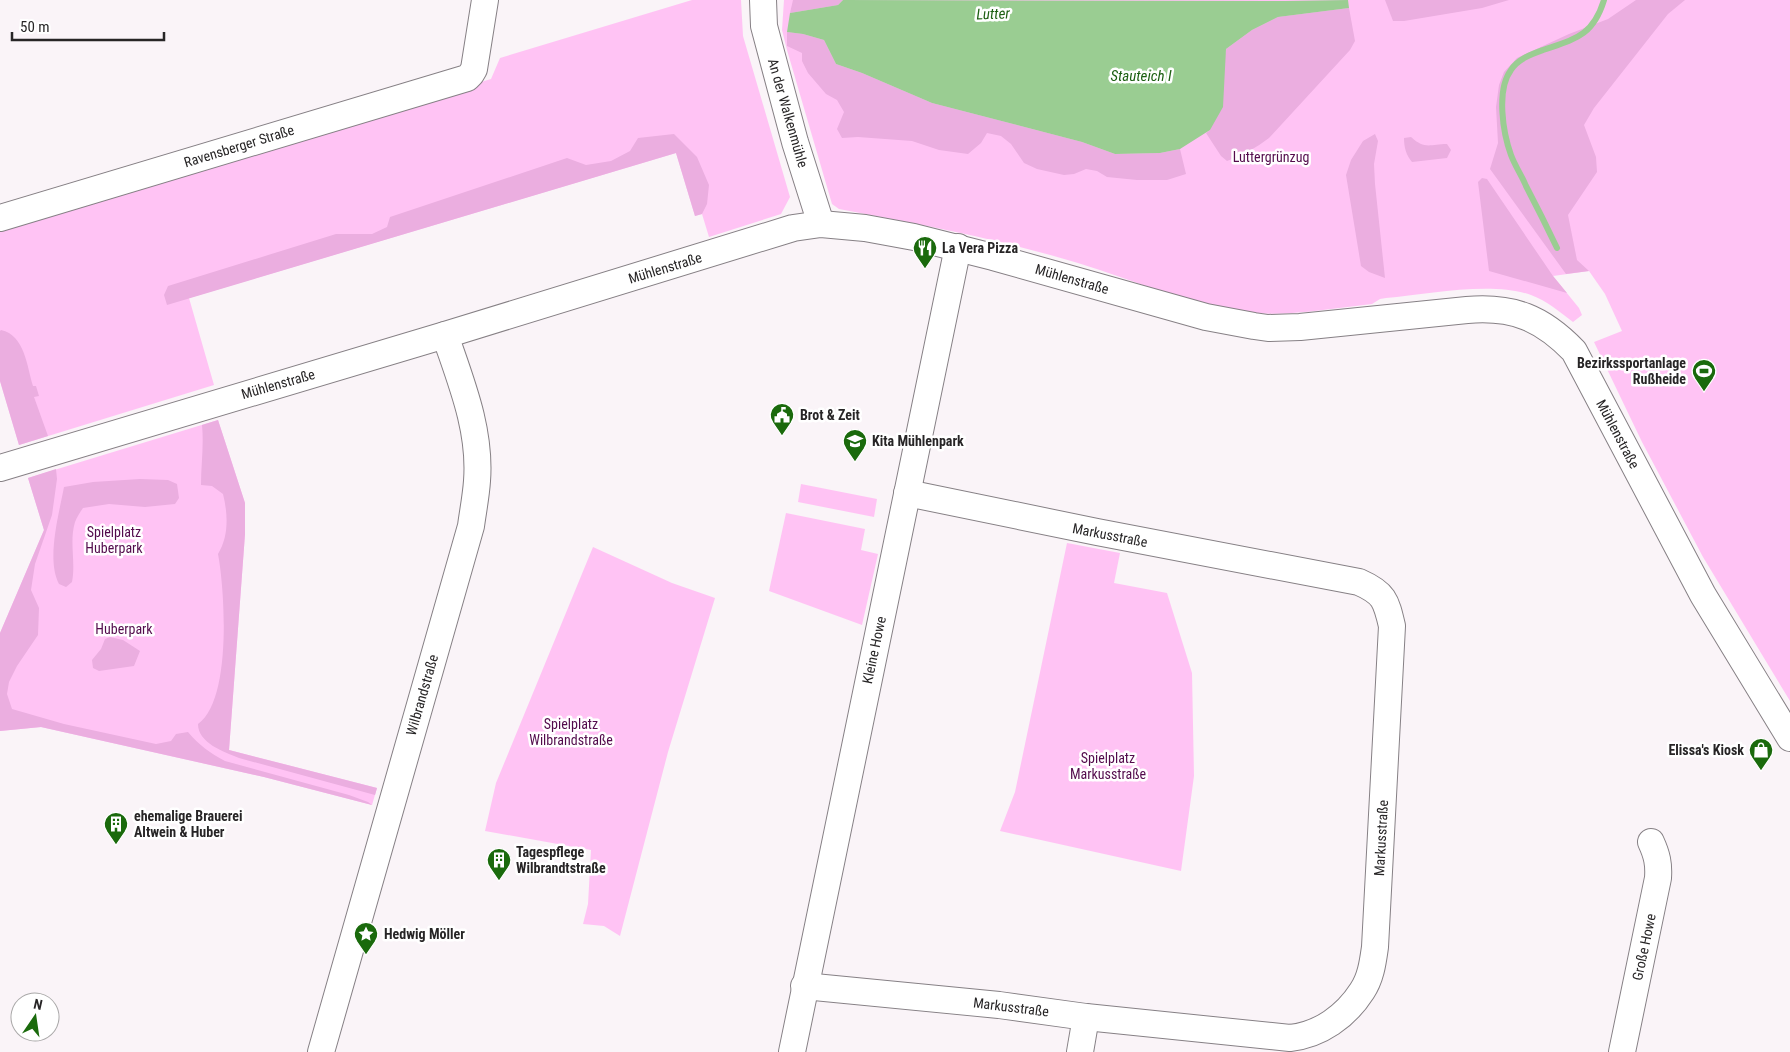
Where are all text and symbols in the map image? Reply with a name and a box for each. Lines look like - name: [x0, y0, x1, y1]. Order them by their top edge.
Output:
- water label: Lutter: [976, 4, 1011, 24]
- scale bar: [12, 10, 165, 42]
- text: 50 m: [20, 18, 50, 36]
- street label: An der Walkenmühle: [765, 57, 811, 170]
- water label: Stauteich I: [1110, 67, 1172, 85]
- street label: Ravensberger Straße: [182, 122, 296, 170]
- park label: Luttergrünzug: [1233, 149, 1309, 165]
- restaurant icon: La Vera Pizza: [912, 235, 938, 269]
- place label: La Vera Pizza: [942, 240, 1018, 256]
- street label: Mühlenstraße: [626, 249, 704, 287]
- street label: Mühlenstraße: [1033, 261, 1111, 297]
- place label: Bezirkssportanlage Rußheide: [1577, 355, 1686, 387]
- sports icon: Bezirkssportanlage Rußheide: [1691, 358, 1717, 392]
- street label: Mühlenstraße: [239, 366, 317, 402]
- street label: Mühlenstraße: [1593, 397, 1643, 472]
- public building icon: Brot & Zeit: [769, 402, 795, 436]
- place label: Brot & Zeit: [800, 407, 860, 423]
- school or university icon: Kita Mühlenpark: [842, 428, 868, 462]
- place label: Kita Mühlenpark: [872, 433, 964, 449]
- street label: Markusstraße: [1071, 520, 1149, 550]
- park label: Spielplatz Huberpark: [85, 524, 143, 556]
- street label: Kleine Howe: [859, 614, 889, 685]
- park label: Huberpark: [95, 621, 153, 637]
- street label: Wilbrandstraße: [403, 652, 441, 737]
- park label: Spielplatz Wilbrandstraße: [529, 716, 613, 748]
- shop icon: Elissa's Kiosk: [1748, 737, 1774, 771]
- place label: Elissa's Kiosk: [1668, 742, 1744, 758]
- park label: Spielplatz Markusstraße: [1070, 750, 1146, 782]
- street label: Markusstraße: [1371, 799, 1391, 876]
- place label: ehemalige Brauerei Altwein & Huber: [134, 808, 243, 840]
- building icon: ehemalige Brauerei Altwein & Huber: [103, 811, 129, 845]
- place label: Tagespflege Wilbrandtstraße: [516, 844, 606, 876]
- building icon: Tagespflege Wilbrandtstraße: [486, 847, 512, 881]
- street label: Große Howe: [1629, 912, 1659, 982]
- place icon: Hedwig Möller: [353, 921, 379, 955]
- place label: Hedwig Möller: [384, 926, 465, 942]
- north arrow: [10, 992, 60, 1042]
- street label: Markusstraße: [972, 994, 1050, 1020]
- text: N: [32, 996, 44, 1013]

